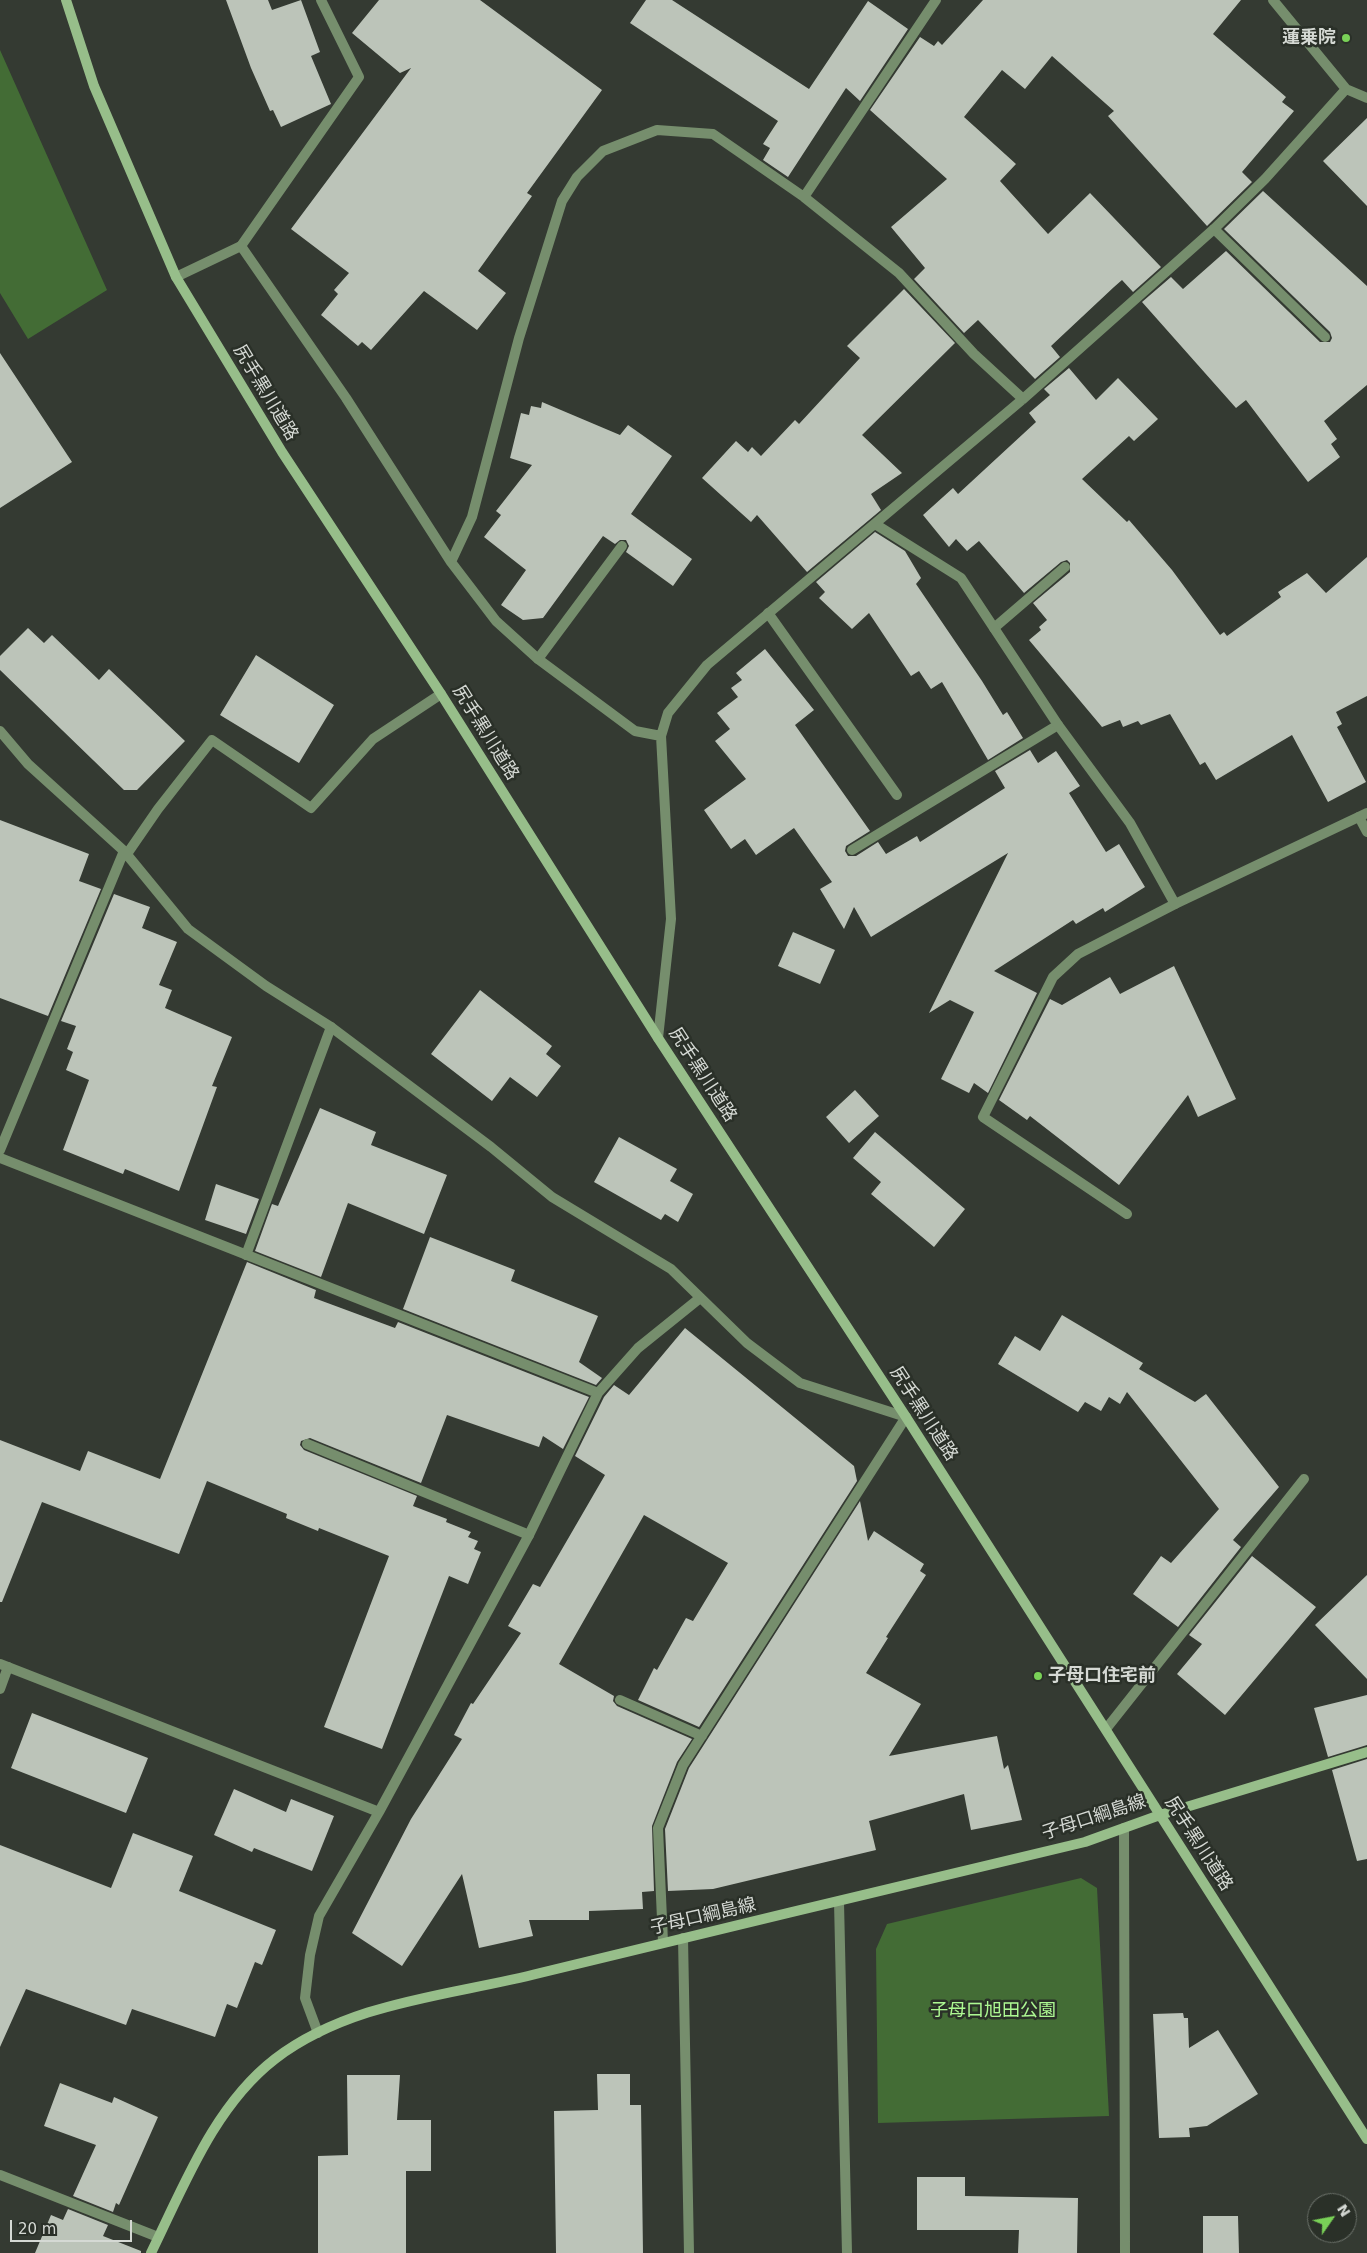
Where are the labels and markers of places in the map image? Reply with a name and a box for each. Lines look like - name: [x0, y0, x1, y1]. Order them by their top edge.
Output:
- place label: 蓮乗院: [1282, 27, 1336, 49]
- marker: 蓮乗院: [1340, 32, 1352, 44]
- place label: 子母口住宅前: [1048, 1665, 1156, 1687]
- marker: 子母口住宅前: [1032, 1670, 1044, 1682]

